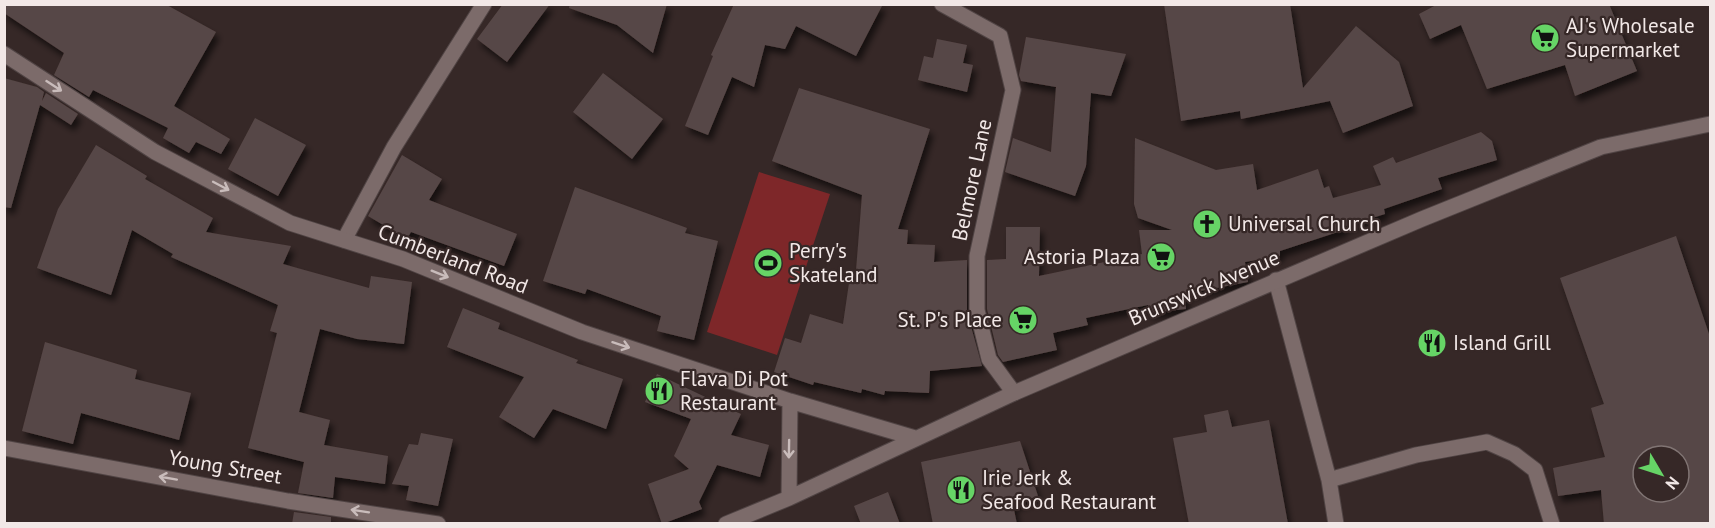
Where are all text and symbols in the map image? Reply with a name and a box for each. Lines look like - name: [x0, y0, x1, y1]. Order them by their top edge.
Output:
- place label: AJ's Wholesale Supermarket: [1566, 12, 1695, 63]
- supermarket icon: AJ's Wholesale Supermarket: [1529, 22, 1561, 54]
- one-way arrow: [45, 79, 62, 92]
- street label: Belmore Lane: [945, 117, 998, 243]
- one-way arrow: [211, 181, 229, 192]
- church icon: Universal Church: [1191, 208, 1223, 240]
- place label: Universal Church: [1228, 210, 1380, 237]
- street label: Cumberland Road: [374, 218, 532, 300]
- place label: Perry's Skateland: [789, 237, 878, 288]
- supermarket icon: Astoria Plaza: [1145, 241, 1177, 273]
- place label: Astoria Plaza: [1024, 243, 1140, 270]
- street label: Brunswick Avenue: [1124, 244, 1283, 332]
- sports icon: Perry's Skateland: [752, 247, 784, 279]
- one-way arrow: [430, 269, 448, 280]
- supermarket icon: St. P's Place: [1007, 304, 1039, 336]
- place label: St. P's Place: [898, 306, 1002, 333]
- restaurant icon: Island Grill: [1416, 327, 1448, 359]
- place label: Island Grill: [1453, 329, 1551, 356]
- one-way arrow: [611, 341, 630, 352]
- place label: Flava Di Pot Restaurant: [680, 365, 788, 416]
- restaurant icon: Flava Di Pot Restaurant: [643, 375, 675, 407]
- one-way arrow: [783, 439, 795, 459]
- street label: Young Street: [166, 443, 284, 490]
- north arrow: [1631, 444, 1691, 504]
- place label: Irie Jerk & Seafood Restaurant: [982, 464, 1156, 515]
- one-way arrow: [158, 472, 178, 483]
- text: N: [1662, 473, 1684, 494]
- restaurant icon: Irie Jerk & Seafood Restaurant: [945, 474, 977, 506]
- one-way arrow: [350, 506, 370, 517]

